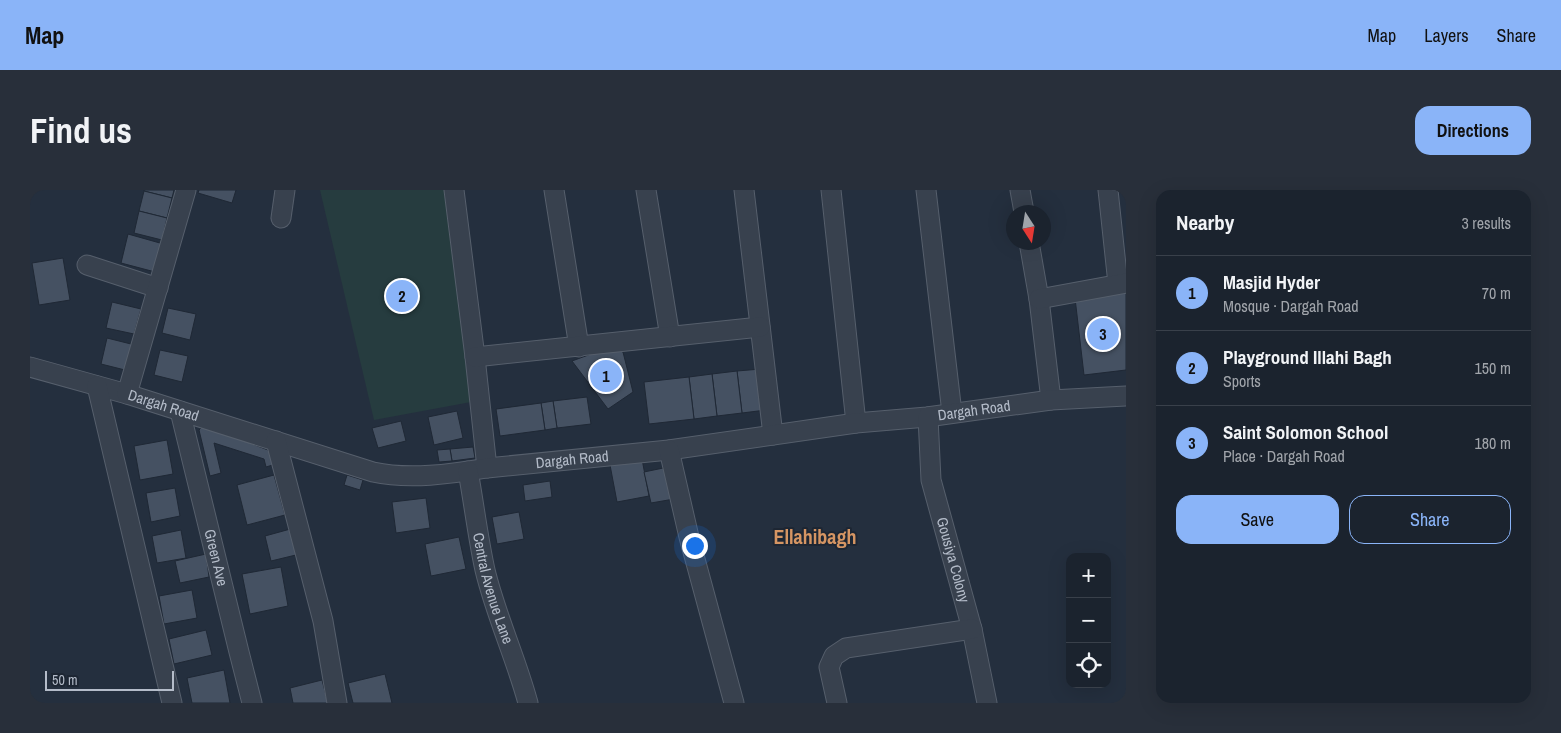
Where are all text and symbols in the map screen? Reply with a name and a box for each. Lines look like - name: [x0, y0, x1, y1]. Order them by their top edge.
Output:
- text: Map: [25, 19, 64, 51]
- text: Map: [1368, 23, 1396, 48]
- text: Layers: [1424, 23, 1469, 48]
- text: Share: [1497, 23, 1536, 48]
- button: Directions: [1415, 106, 1531, 155]
- text: Find us: [30, 107, 132, 154]
- north arrow: [1006, 205, 1051, 250]
- text: Nearby: [1176, 208, 1234, 237]
- text: 3 results: [1461, 212, 1511, 234]
- text: Masjid Hyder: [1223, 269, 1320, 295]
- pin: 2: [386, 277, 418, 315]
- text: 1: [1188, 282, 1196, 304]
- text: 70 m: [1482, 282, 1511, 304]
- text: Mosque · Dargah Road: [1223, 295, 1359, 317]
- pin: 3: [1087, 315, 1119, 353]
- text: Playground Illahi Bagh: [1223, 344, 1392, 370]
- pin: 1: [590, 357, 622, 395]
- text: 2: [1188, 357, 1196, 379]
- text: 150 m: [1475, 357, 1511, 379]
- text: Sports: [1223, 370, 1261, 392]
- street label: Dargah Road: [126, 384, 202, 426]
- street label: Dargah Road: [936, 395, 1012, 425]
- text: Saint Solomon School: [1223, 419, 1388, 445]
- text: 3: [1188, 432, 1196, 454]
- text: 180 m: [1475, 432, 1511, 454]
- street label: Dargah Road: [535, 445, 609, 473]
- text: Place · Dargah Road: [1223, 445, 1345, 467]
- button: Save: [1176, 495, 1339, 544]
- button: Share: [1349, 495, 1511, 544]
- street label: Gousiya Colony: [932, 515, 975, 606]
- district label: Ellahibagh: [774, 523, 856, 550]
- street label: Green Ave: [199, 527, 234, 588]
- street label: Central Avenue Lane: [468, 531, 519, 647]
- your location: [682, 533, 708, 559]
- map controls: [1066, 553, 1111, 688]
- button: +: [1066, 553, 1111, 598]
- button: −: [1066, 598, 1111, 643]
- button: locate: [1066, 643, 1111, 688]
- scale bar: [45, 668, 174, 691]
- text: 50 m: [52, 671, 78, 689]

